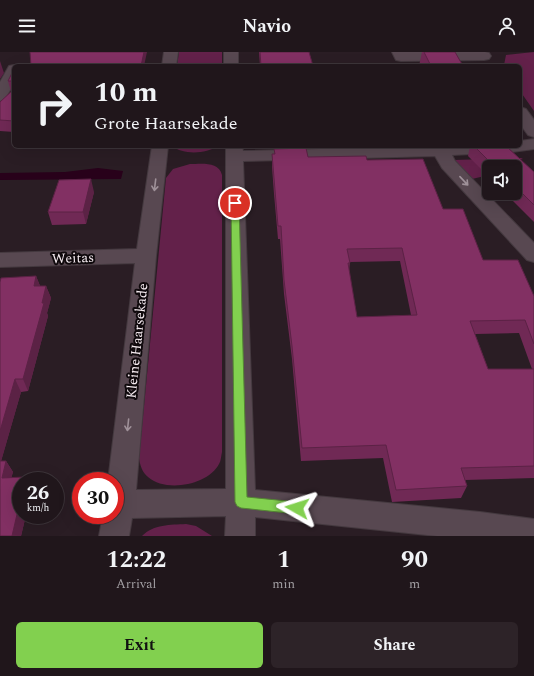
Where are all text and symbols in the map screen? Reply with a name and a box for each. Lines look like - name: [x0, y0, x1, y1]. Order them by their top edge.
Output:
- text: Navio: [243, 13, 291, 40]
- icon: menu: [16, 15, 38, 37]
- icon: person: [496, 15, 518, 37]
- text: 10 m: [94, 71, 158, 114]
- icon: right: [28, 80, 80, 132]
- text: Grote Haarsekade: [94, 110, 237, 137]
- map controls: [482, 160, 522, 200]
- button: sound: [482, 160, 522, 200]
- one-way arrow: [460, 176, 469, 187]
- one-way arrow: [151, 178, 159, 191]
- pin: [218, 186, 252, 220]
- icon: arrive: [224, 192, 246, 214]
- street label: Weitas: [51, 247, 95, 269]
- street label: Kleine Haarsekade: [120, 282, 154, 400]
- one-way arrow: [124, 418, 132, 431]
- speed limit sign: 30: [72, 472, 124, 524]
- text: 26: [27, 478, 49, 508]
- position arrow: [276, 487, 318, 529]
- text: km/h: [27, 500, 49, 516]
- text: 12:22: [106, 542, 166, 578]
- text: 1: [277, 542, 290, 578]
- text: 90: [401, 542, 428, 578]
- text: Arrival: [116, 574, 156, 594]
- text: min: [272, 574, 295, 594]
- text: m: [409, 574, 420, 594]
- button: Exit: [16, 622, 263, 668]
- button: Share: [271, 622, 518, 668]

